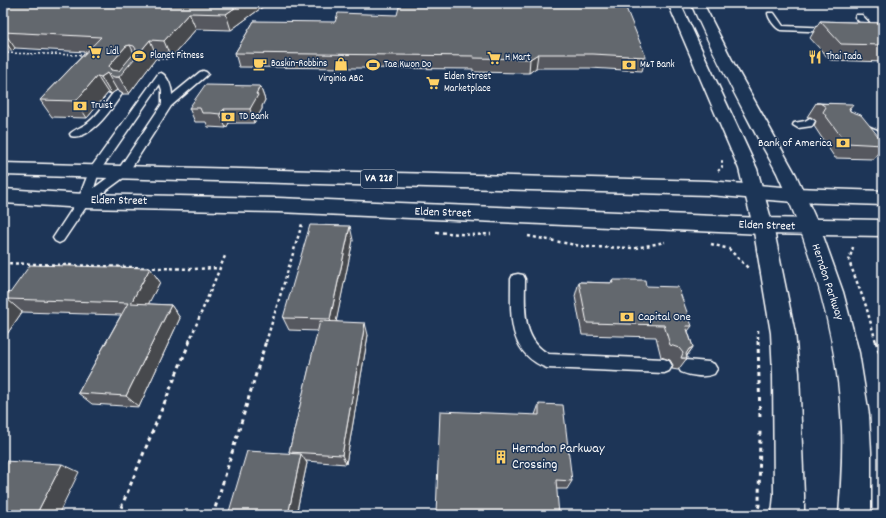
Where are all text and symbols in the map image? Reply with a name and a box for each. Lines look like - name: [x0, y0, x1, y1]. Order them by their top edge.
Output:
- supermarket icon: Lidl: [87, 44, 103, 60]
- place label: Lidl: [106, 45, 120, 59]
- sports icon: Planet Fitness: [131, 48, 147, 64]
- place label: Planet Fitness: [150, 49, 204, 63]
- restaurant icon: Thai Tada: [807, 49, 823, 65]
- supermarket icon: H Mart: [486, 50, 502, 66]
- place label: Thai Tada: [826, 50, 862, 64]
- place label: H Mart: [505, 51, 531, 65]
- cafe icon: Baskin-Robbins: [252, 56, 268, 72]
- shop icon: Virginia ABC: [333, 56, 349, 72]
- place label: Baskin-Robbins: [271, 57, 327, 71]
- sports icon: Tae Kwon Do: [365, 57, 381, 73]
- bank icon: M&T Bank: [621, 57, 637, 73]
- place label: Tae Kwon Do: [384, 58, 432, 72]
- place label: M&T Bank: [640, 58, 675, 72]
- place label: Elden Street Marketplace: [444, 70, 492, 96]
- place label: Virginia ABC: [318, 72, 364, 86]
- supermarket icon: Elden Street Marketplace: [425, 75, 441, 91]
- bank icon: Truist: [72, 98, 88, 114]
- place label: Truist: [91, 99, 113, 113]
- bank icon: TD Bank: [220, 109, 236, 125]
- place label: TD Bank: [239, 110, 269, 124]
- place label: Bank of America: [758, 135, 832, 152]
- bank icon: Bank of America: [835, 135, 851, 151]
- road number: VA 228: [361, 170, 397, 188]
- street label: Elden Street: [91, 192, 148, 210]
- street label: Elden Street: [414, 204, 472, 223]
- street label: Elden Street: [738, 217, 796, 236]
- street label: Herndon Parkway: [807, 242, 848, 323]
- bank icon: Capital One: [619, 309, 635, 325]
- place label: Capital One: [638, 309, 691, 326]
- place label: Herndon Parkway Crossing: [512, 439, 605, 475]
- building icon: Herndon Parkway Crossing: [493, 449, 509, 465]

